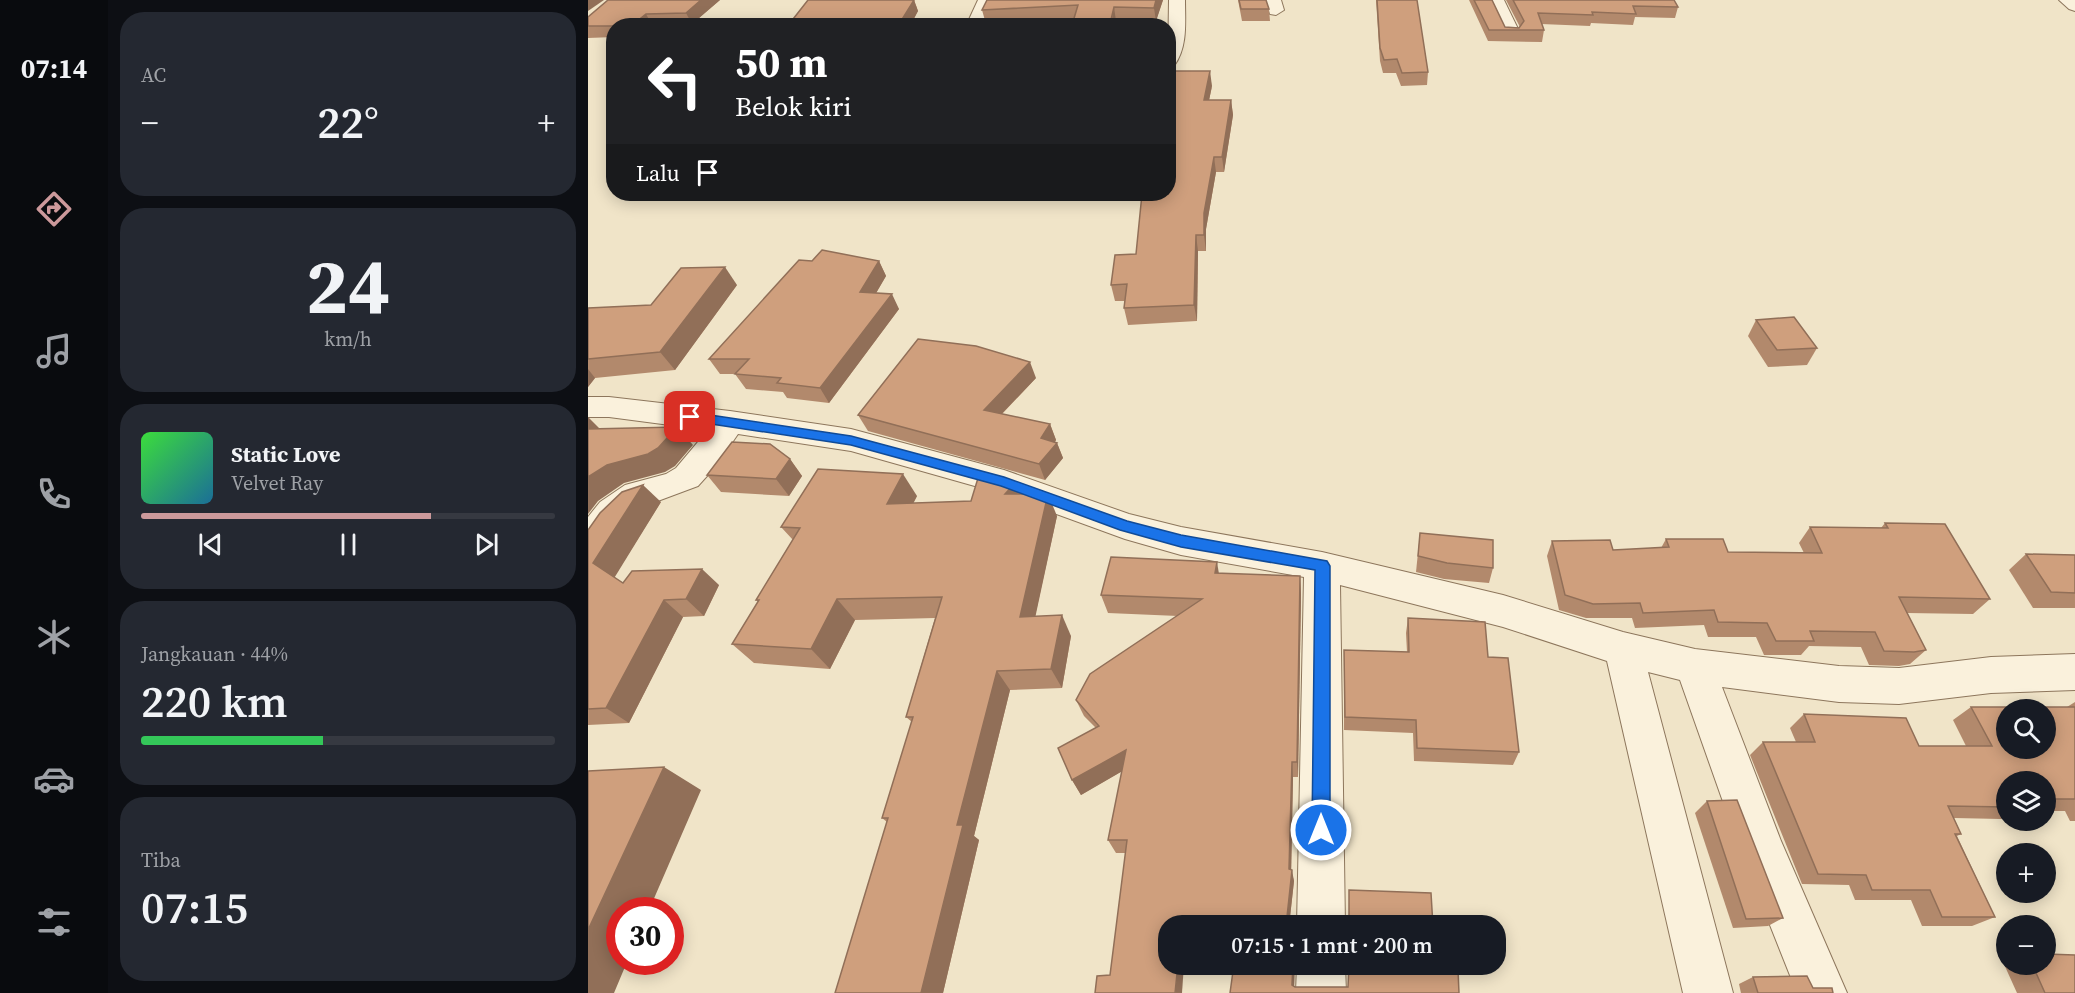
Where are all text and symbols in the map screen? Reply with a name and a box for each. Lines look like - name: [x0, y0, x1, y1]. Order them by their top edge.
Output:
- text: 50 m: [735, 33, 828, 91]
- icon: left: [636, 42, 714, 120]
- text: 07:14: [21, 50, 87, 87]
- text: AC: [141, 61, 166, 89]
- text: Belok kiri: [735, 88, 851, 125]
- text: 22°: [317, 91, 379, 153]
- text: −: [141, 100, 159, 145]
- text: +: [538, 100, 555, 145]
- icon: arrive: [691, 156, 724, 189]
- text: Lalu: [636, 158, 679, 188]
- icon: directions: [33, 188, 75, 230]
- text: 24: [306, 232, 390, 339]
- text: km/h: [324, 325, 372, 353]
- icon: music: [33, 330, 75, 372]
- pin: [664, 391, 715, 442]
- icon: arrive: [673, 400, 706, 433]
- text: Static Love: [231, 439, 341, 469]
- text: Velvet Ray: [231, 469, 323, 497]
- icon: phone: [33, 473, 75, 515]
- icon: previous: [194, 528, 227, 561]
- icon: pause: [332, 528, 365, 561]
- icon: next: [470, 528, 503, 561]
- icon: climate: [33, 616, 75, 658]
- text: Jangkauan · 44%: [141, 640, 288, 668]
- text: 220 km: [141, 670, 288, 732]
- map controls: [1996, 699, 2056, 975]
- button: search: [1996, 699, 2056, 759]
- icon: car: [33, 758, 75, 800]
- button: layers: [1996, 771, 2056, 831]
- position arrow: [1289, 798, 1353, 862]
- button: +: [1996, 843, 2056, 903]
- text: Tiba: [141, 846, 181, 874]
- text: 07:15: [141, 876, 248, 938]
- speed limit sign: 30: [606, 897, 684, 975]
- icon: filters: [33, 901, 75, 943]
- button: −: [1996, 915, 2056, 975]
- text: 07:15 · 1 mnt · 200 m: [1231, 930, 1433, 960]

